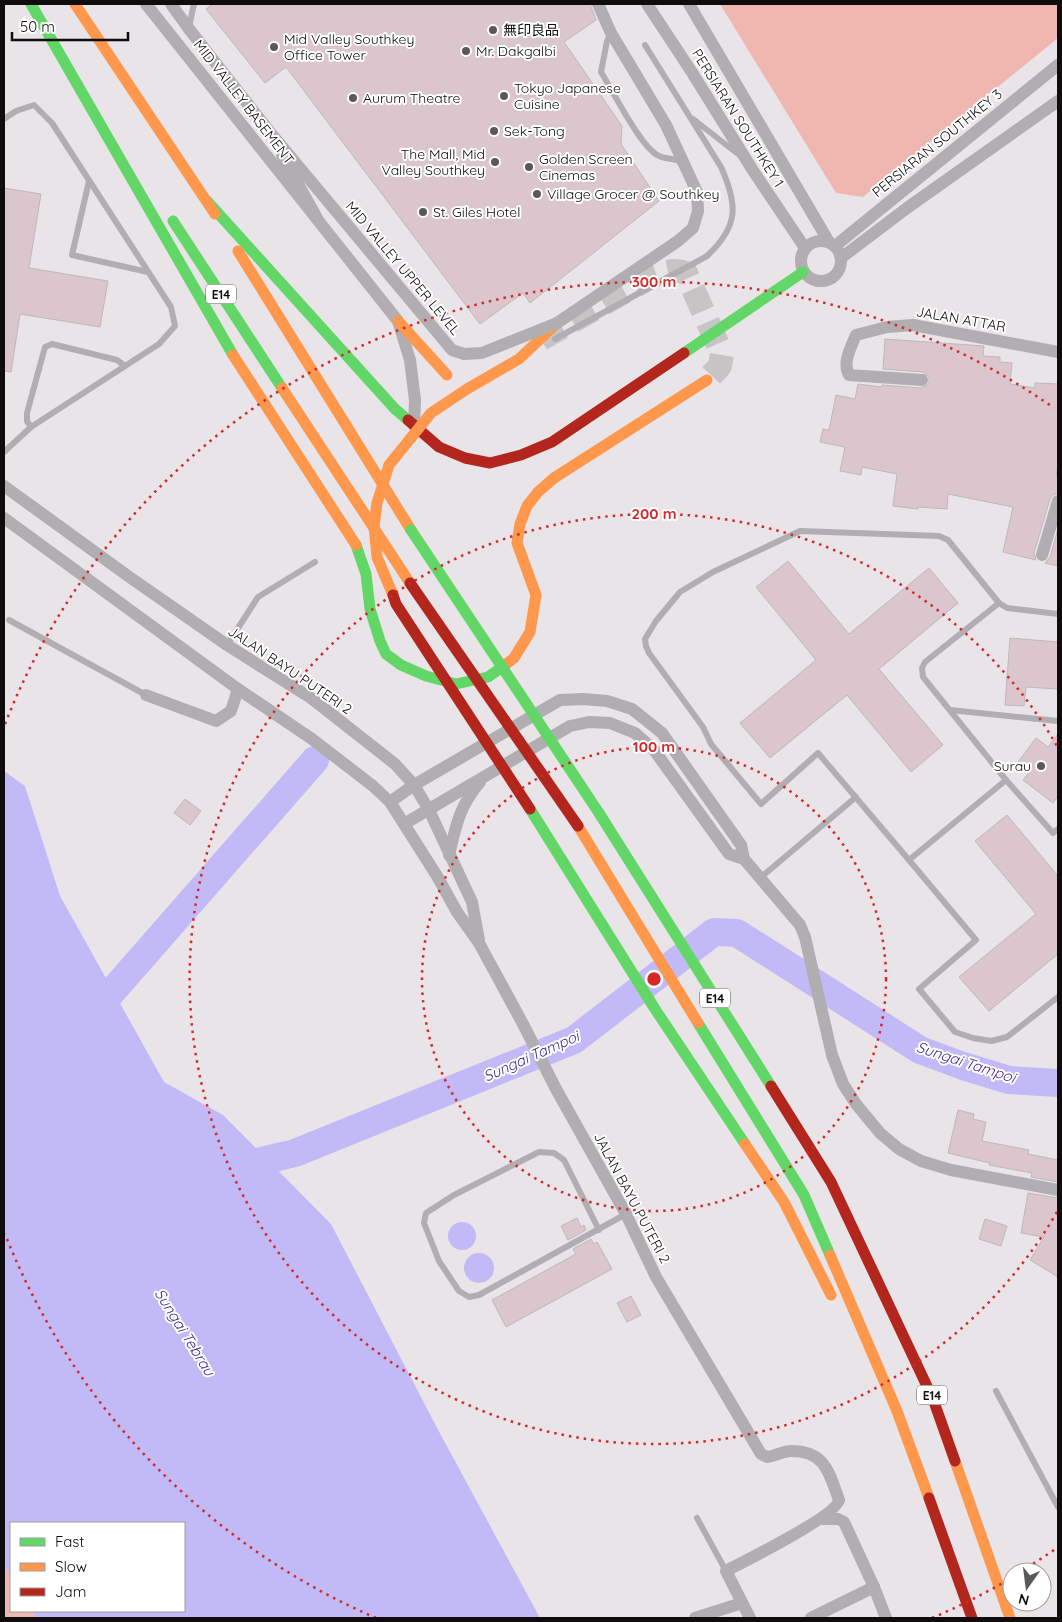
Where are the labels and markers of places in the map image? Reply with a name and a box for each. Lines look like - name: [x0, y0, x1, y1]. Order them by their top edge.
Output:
- place label: 無印良品: [503, 21, 559, 39]
- marker: 無印良品: [487, 24, 499, 36]
- place label: Mid Valley Southkey Office Tower: [284, 30, 414, 64]
- marker: Mid Valley Southkey Office Tower: [268, 41, 280, 53]
- place label: Mr. Dakgalbi: [476, 42, 556, 60]
- marker: Mr. Dakgalbi: [460, 45, 472, 57]
- place label: Tokyo Japanese Cuisine: [514, 79, 621, 113]
- place label: Aurum Theatre: [363, 89, 461, 107]
- marker: Tokyo Japanese Cuisine: [498, 90, 510, 102]
- marker: Aurum Theatre: [347, 92, 359, 104]
- place label: Sek-Tong: [504, 122, 565, 140]
- marker: Sek-Tong: [488, 125, 500, 137]
- place label: The Mall, Mid Valley Southkey: [382, 145, 485, 179]
- place label: Golden Screen Cinemas: [539, 150, 633, 184]
- marker: The Mall, Mid Valley Southkey: [489, 156, 501, 168]
- marker: Golden Screen Cinemas: [523, 161, 535, 173]
- place label: Village Grocer @ Southkey: [547, 185, 719, 203]
- marker: Village Grocer @ Southkey: [531, 188, 543, 200]
- place label: St. Giles Hotel: [433, 203, 520, 221]
- marker: St. Giles Hotel: [417, 206, 429, 218]
- place label: Surau: [994, 757, 1031, 775]
- marker: Surau: [1035, 760, 1047, 772]
- centre of rings: [645, 970, 663, 988]

